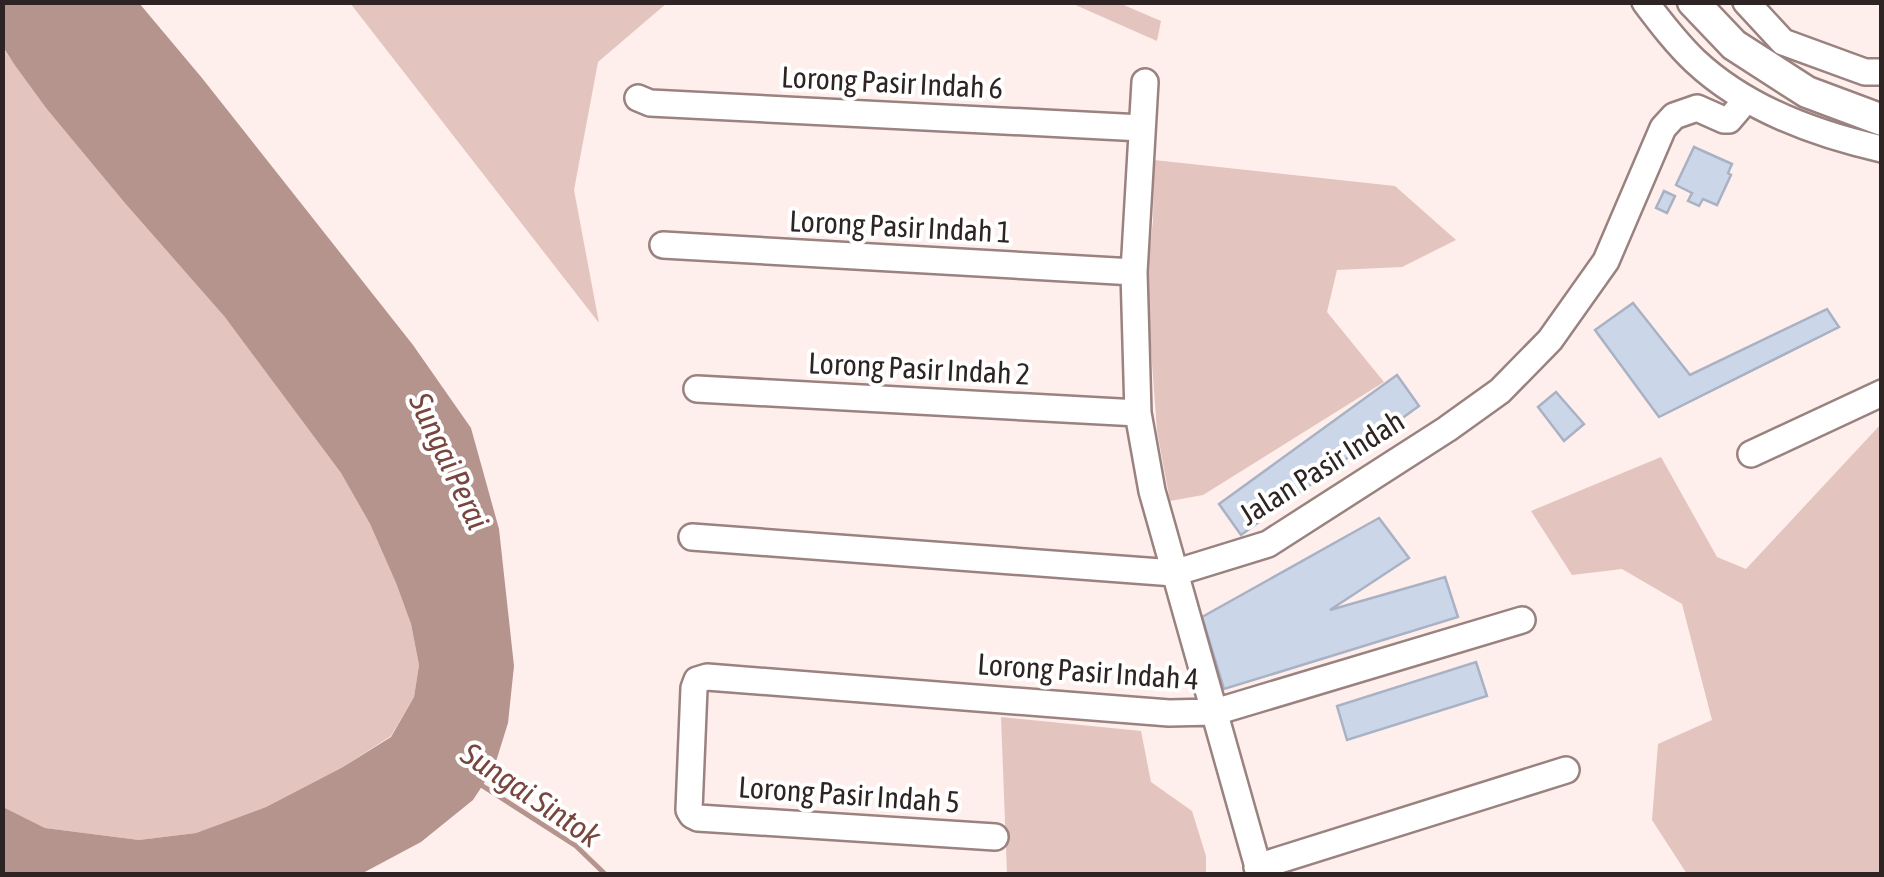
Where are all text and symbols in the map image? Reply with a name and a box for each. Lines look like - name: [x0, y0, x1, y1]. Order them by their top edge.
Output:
- street label: Lorong Pasir Indah 6: [780, 59, 1004, 105]
- street label: Lorong Pasir Indah 1: [788, 203, 1012, 249]
- street label: Lorong Pasir Indah 2: [807, 345, 1031, 391]
- water label: Sungai Perai: [401, 386, 497, 535]
- street label: Jalan Pasir Indah: [1233, 403, 1410, 531]
- street label: Lorong Pasir Indah 4: [976, 646, 1200, 696]
- water label: Sungai Sintok: [454, 734, 609, 855]
- street label: Lorong Pasir Indah 5: [737, 769, 961, 819]

